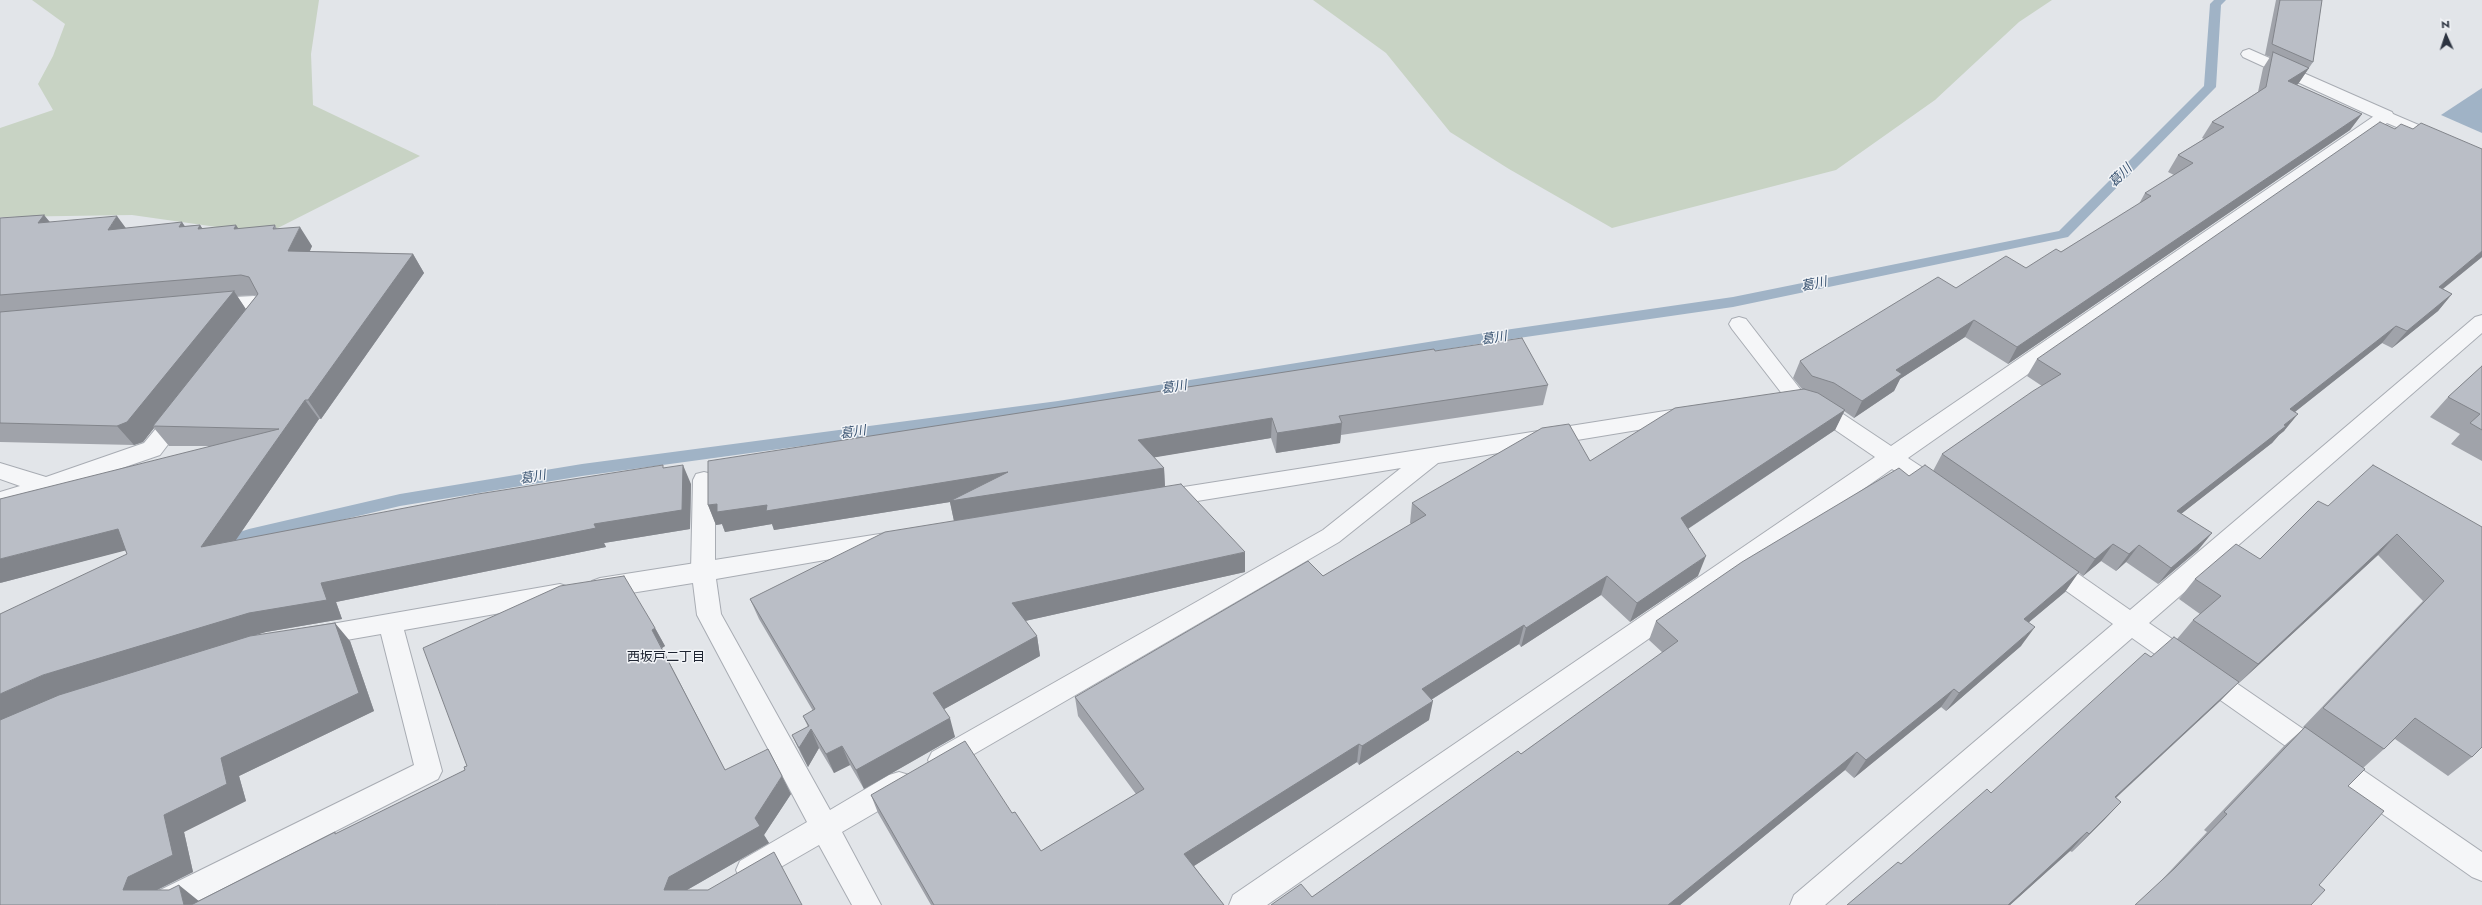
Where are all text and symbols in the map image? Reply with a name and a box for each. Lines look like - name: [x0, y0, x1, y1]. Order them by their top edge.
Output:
- north arrow: [2426, 16, 2466, 56]
- text: N: [2441, 16, 2450, 32]
- water label: 葛川: [2106, 161, 2136, 191]
- water label: 葛川: [1800, 275, 1828, 295]
- water label: 葛川: [1480, 329, 1508, 349]
- water label: 葛川: [1160, 378, 1188, 398]
- water label: 葛川: [839, 423, 867, 443]
- water label: 葛川: [519, 468, 547, 488]
- district label: 西坂戸二丁目: [627, 650, 705, 666]

